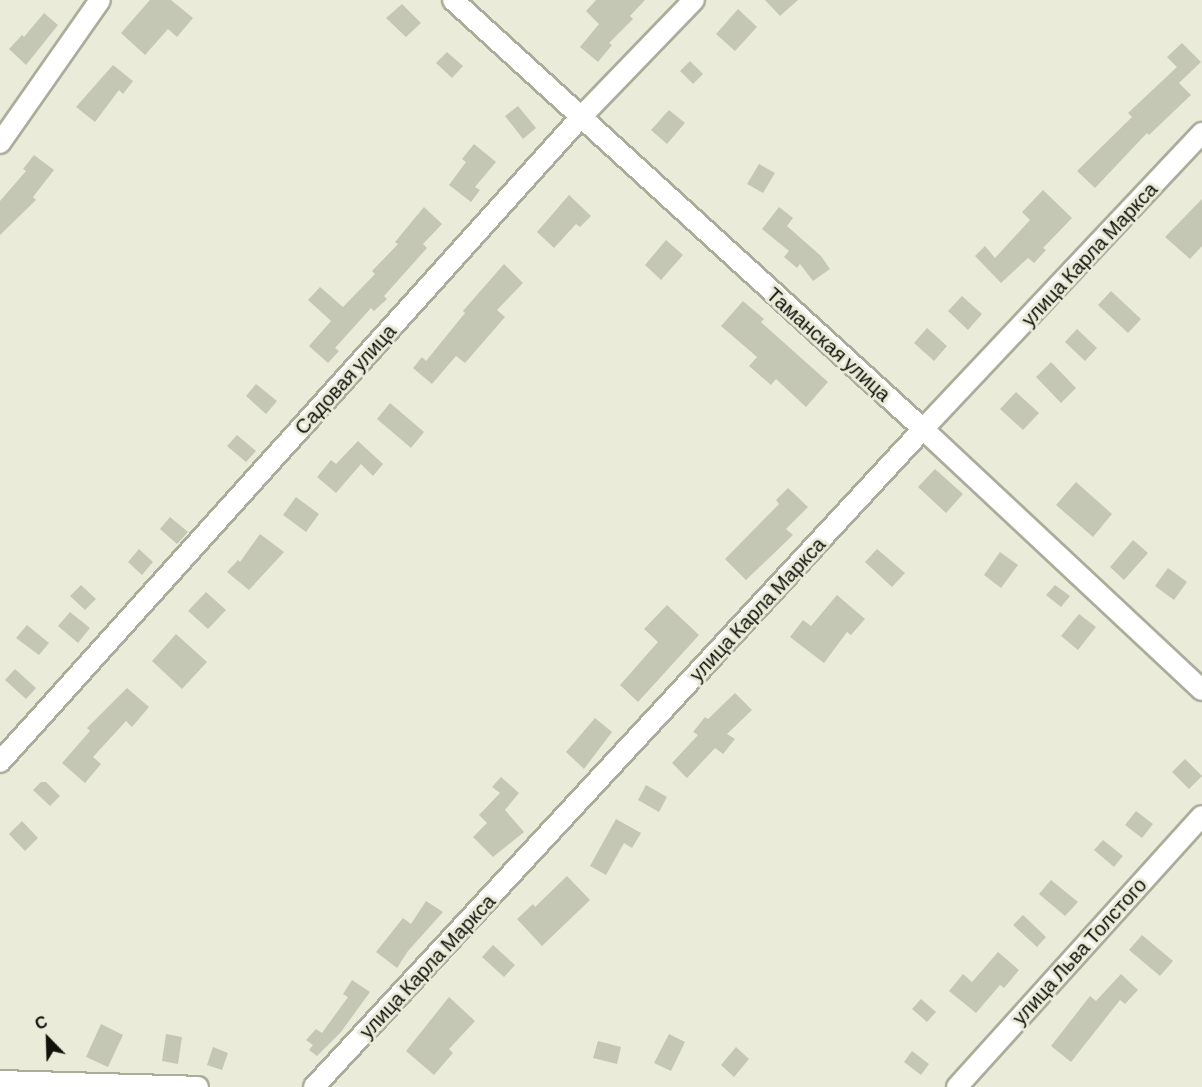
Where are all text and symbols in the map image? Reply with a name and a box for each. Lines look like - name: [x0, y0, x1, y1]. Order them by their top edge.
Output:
- street label: улица Карла Маркса: [1016, 177, 1162, 331]
- street label: Таманская улица: [762, 282, 896, 406]
- street label: Садовая улица: [289, 319, 401, 439]
- street label: улица Карла Маркса: [684, 532, 830, 686]
- street label: улица Льва Толстого: [1007, 873, 1151, 1029]
- street label: улица Карла Маркса: [354, 889, 500, 1043]
- north arrow: [18, 1009, 78, 1069]
- text: С: [32, 1011, 50, 1033]

